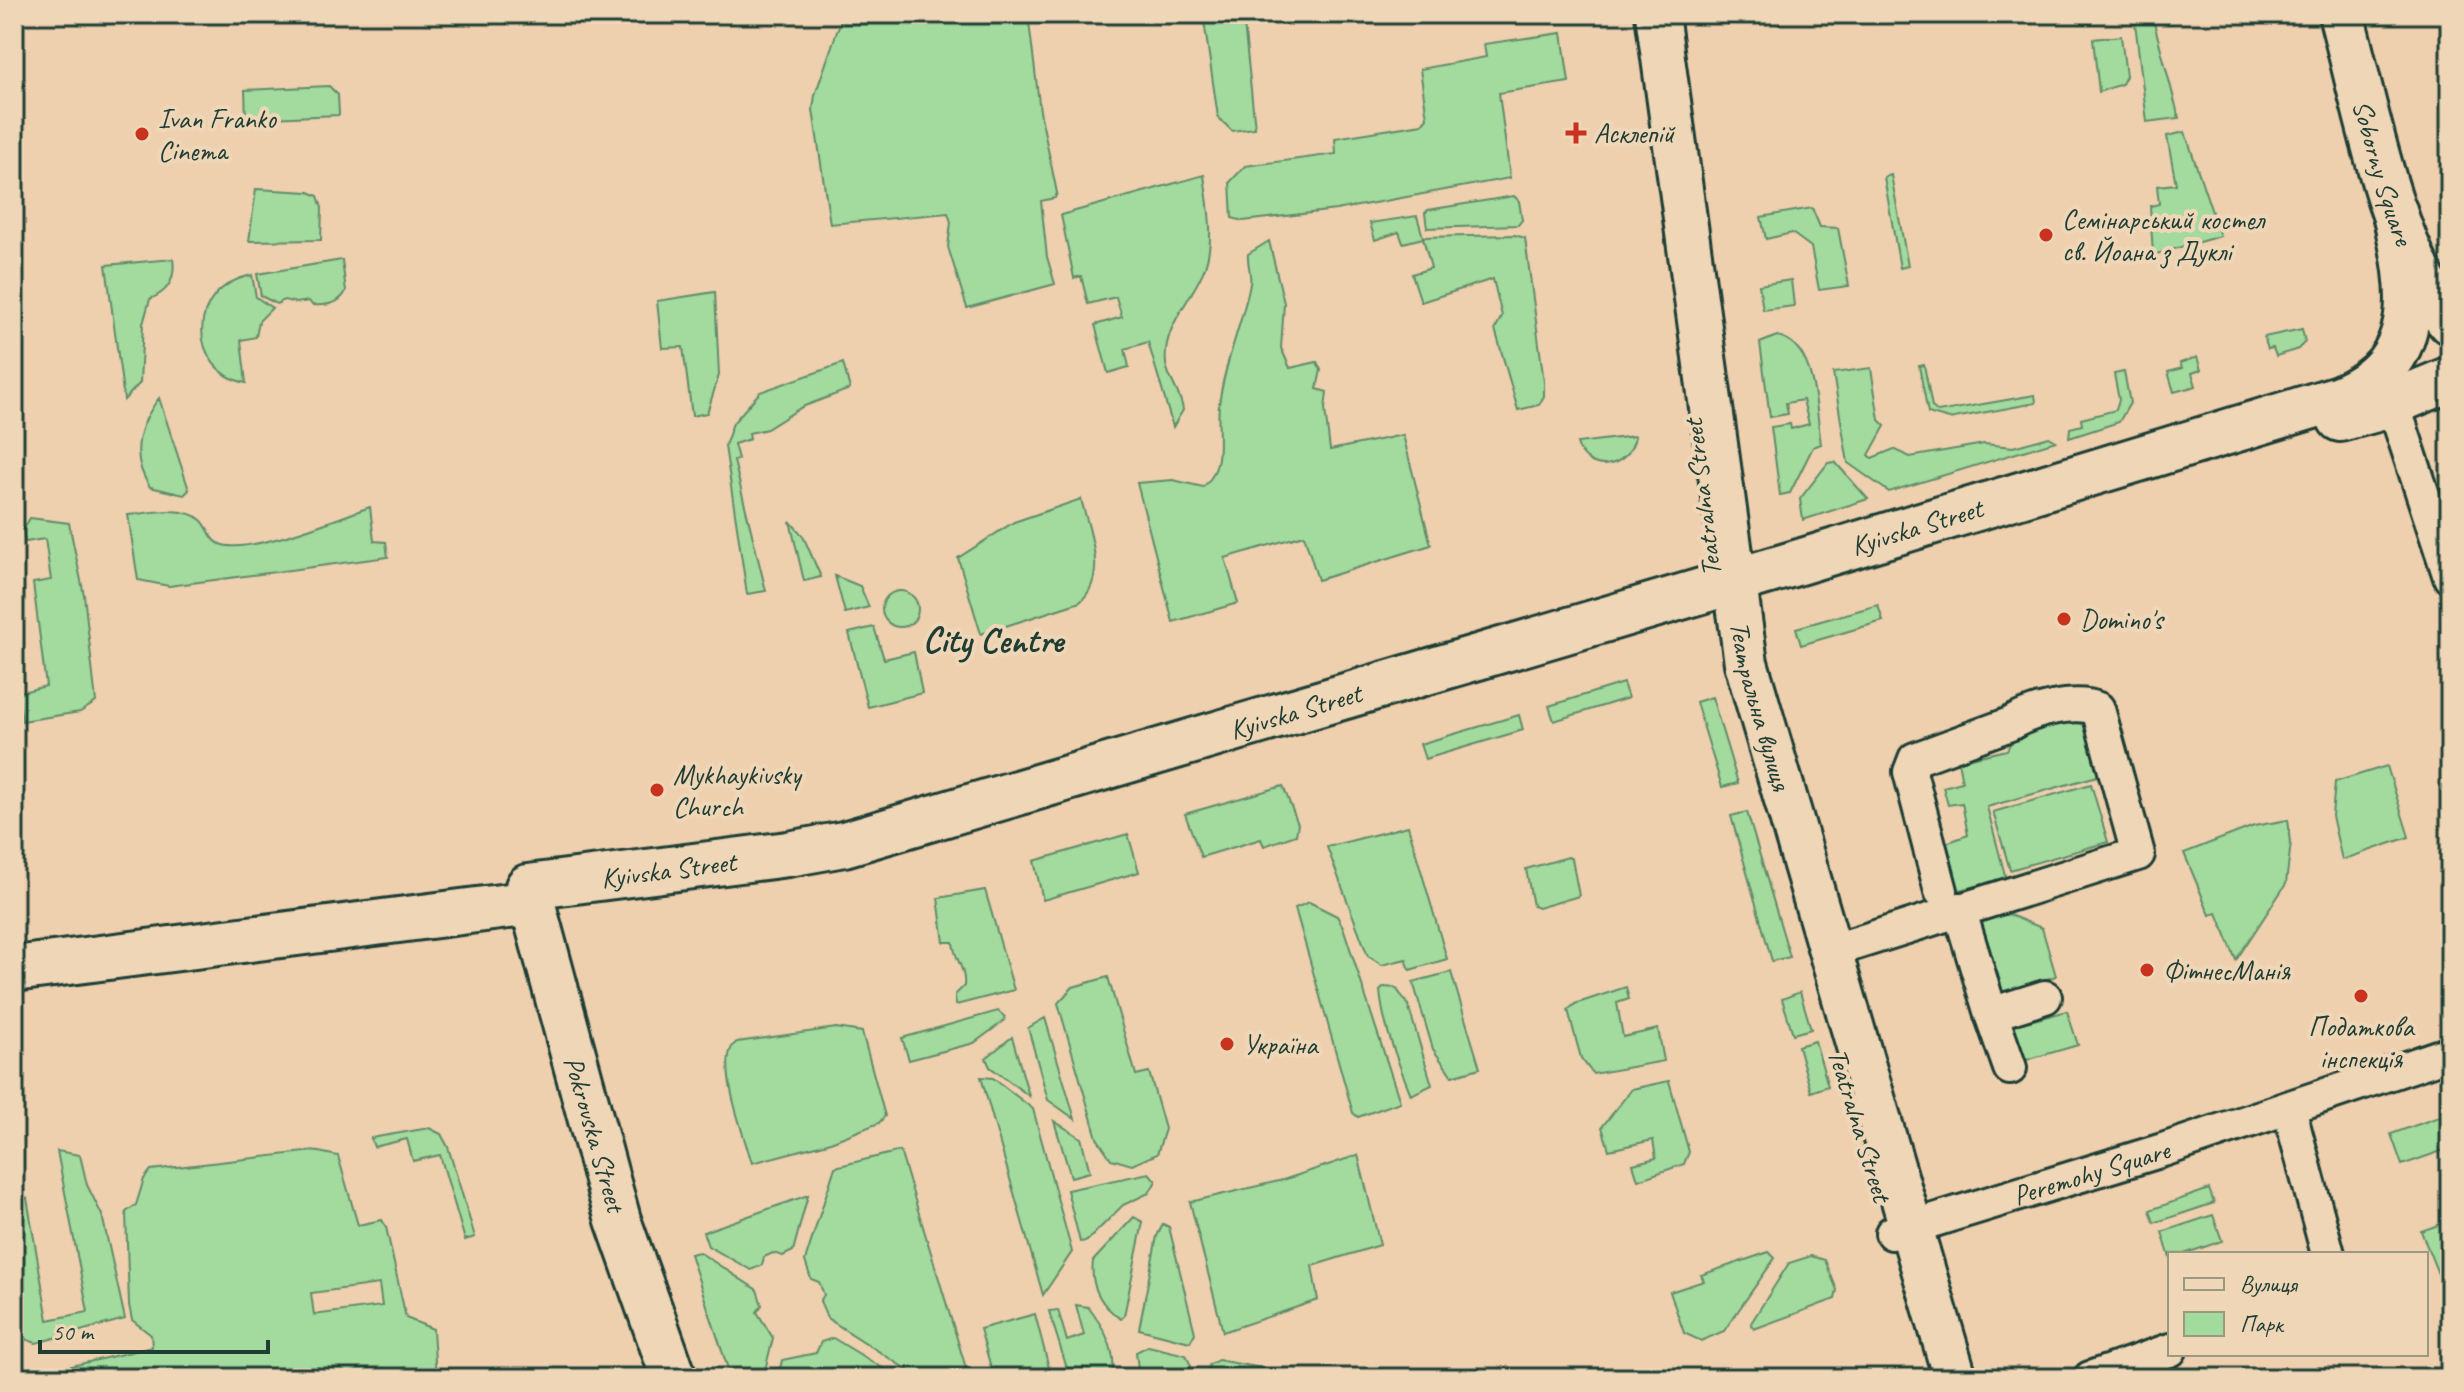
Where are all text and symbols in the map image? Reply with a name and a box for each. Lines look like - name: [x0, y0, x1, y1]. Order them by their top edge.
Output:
- street label: Soborny Square: [2346, 96, 2423, 252]
- place label: Ivan Franko Cinema: [158, 101, 278, 168]
- place label: Асклепій: [1594, 116, 1675, 151]
- marker: Асклепій: [1565, 122, 1587, 144]
- marker: Ivan Franko Cinema: [133, 125, 151, 143]
- place label: Семінарський костел св. Йоана з Дуклі: [2062, 202, 2266, 269]
- marker: Семінарський костел св. Йоана з Дуклі: [2037, 226, 2055, 244]
- street label: Teatralna Street: [1675, 415, 1729, 579]
- street label: Kyivska Street: [1846, 489, 1989, 563]
- place label: Domino's: [2080, 602, 2165, 637]
- marker: Domino's: [2055, 610, 2073, 628]
- district label: City Centre: [923, 617, 1066, 663]
- street label: Театральна вулиця: [1723, 619, 1800, 795]
- street label: Kyivska Street: [1225, 674, 1368, 747]
- place label: Mykhaykivsky Church: [673, 757, 803, 824]
- marker: Mykhaykivsky Church: [648, 781, 666, 799]
- street label: Kyivska Street: [599, 843, 740, 895]
- place label: ФітнесМанія: [2163, 953, 2291, 988]
- marker: ФітнесМанія: [2138, 961, 2156, 979]
- marker: Податкова інспекція: [2352, 987, 2370, 1005]
- place label: Податкова інспекція: [2308, 1009, 2415, 1076]
- place label: Україна: [1243, 1027, 1319, 1062]
- marker: Україна: [1218, 1035, 1236, 1053]
- street label: Teatralna Street: [1820, 1044, 1901, 1208]
- street label: Pokrovska Street: [556, 1052, 635, 1218]
- street label: Peremohy Square: [2008, 1131, 2176, 1213]
- legend: [2168, 1252, 2428, 1356]
- text: Вулиця: [2240, 1269, 2299, 1299]
- scale bar: [40, 1304, 268, 1354]
- text: Парк: [2240, 1309, 2285, 1339]
- text: 50 m: [52, 1317, 95, 1347]

